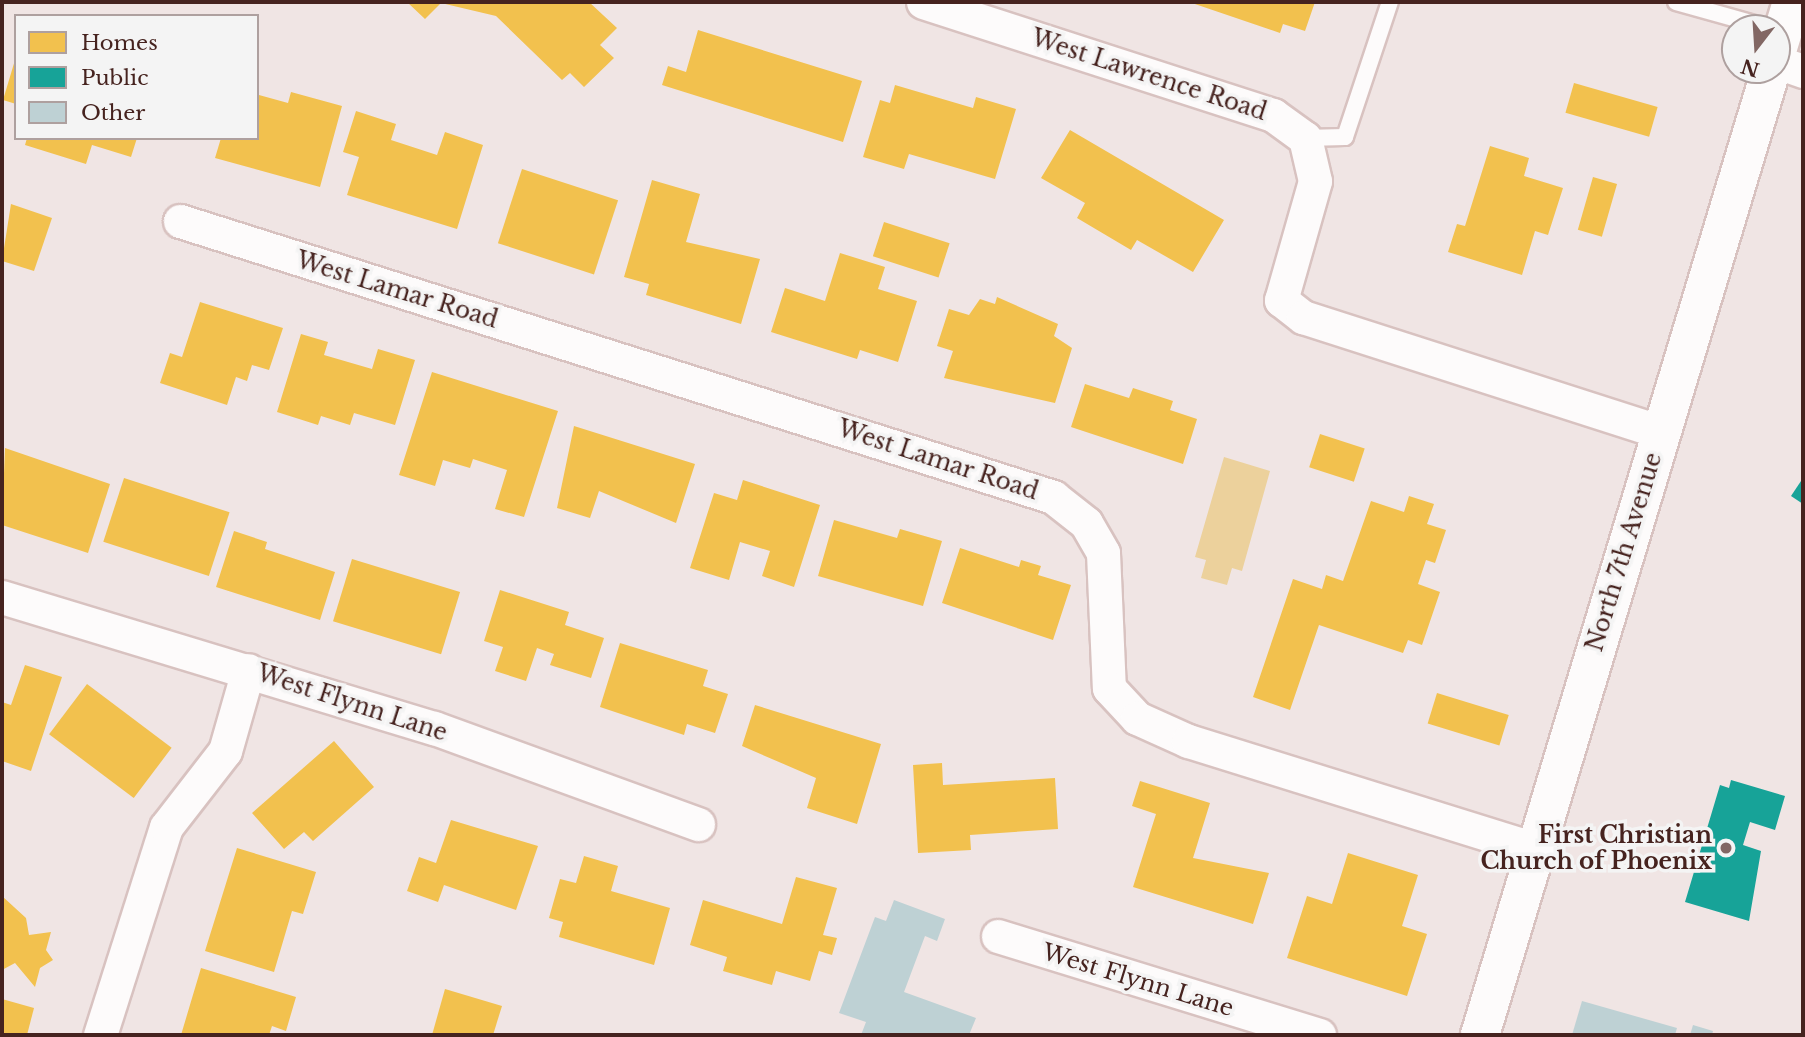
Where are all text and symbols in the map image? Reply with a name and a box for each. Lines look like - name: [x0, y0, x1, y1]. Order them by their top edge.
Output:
- legend: [14, 14, 259, 140]
- north arrow: [1721, 14, 1791, 84]
- street label: West Lawrence Road: [1028, 24, 1270, 126]
- text: Homes: [81, 30, 158, 56]
- text: N: [1738, 54, 1762, 81]
- text: Public: [81, 65, 148, 91]
- text: Other: [81, 100, 145, 126]
- street label: West Lamar Road: [293, 246, 501, 334]
- street label: West Lamar Road: [834, 414, 1042, 506]
- street label: North 7th Avenue: [1580, 449, 1668, 655]
- street label: West Flynn Lane: [253, 659, 451, 747]
- place label: First Christian Church of Phoenix: [1481, 821, 1712, 875]
- marker: First Christian Church of Phoenix: [1718, 840, 1734, 856]
- street label: West Flynn Lane: [1039, 938, 1237, 1022]

